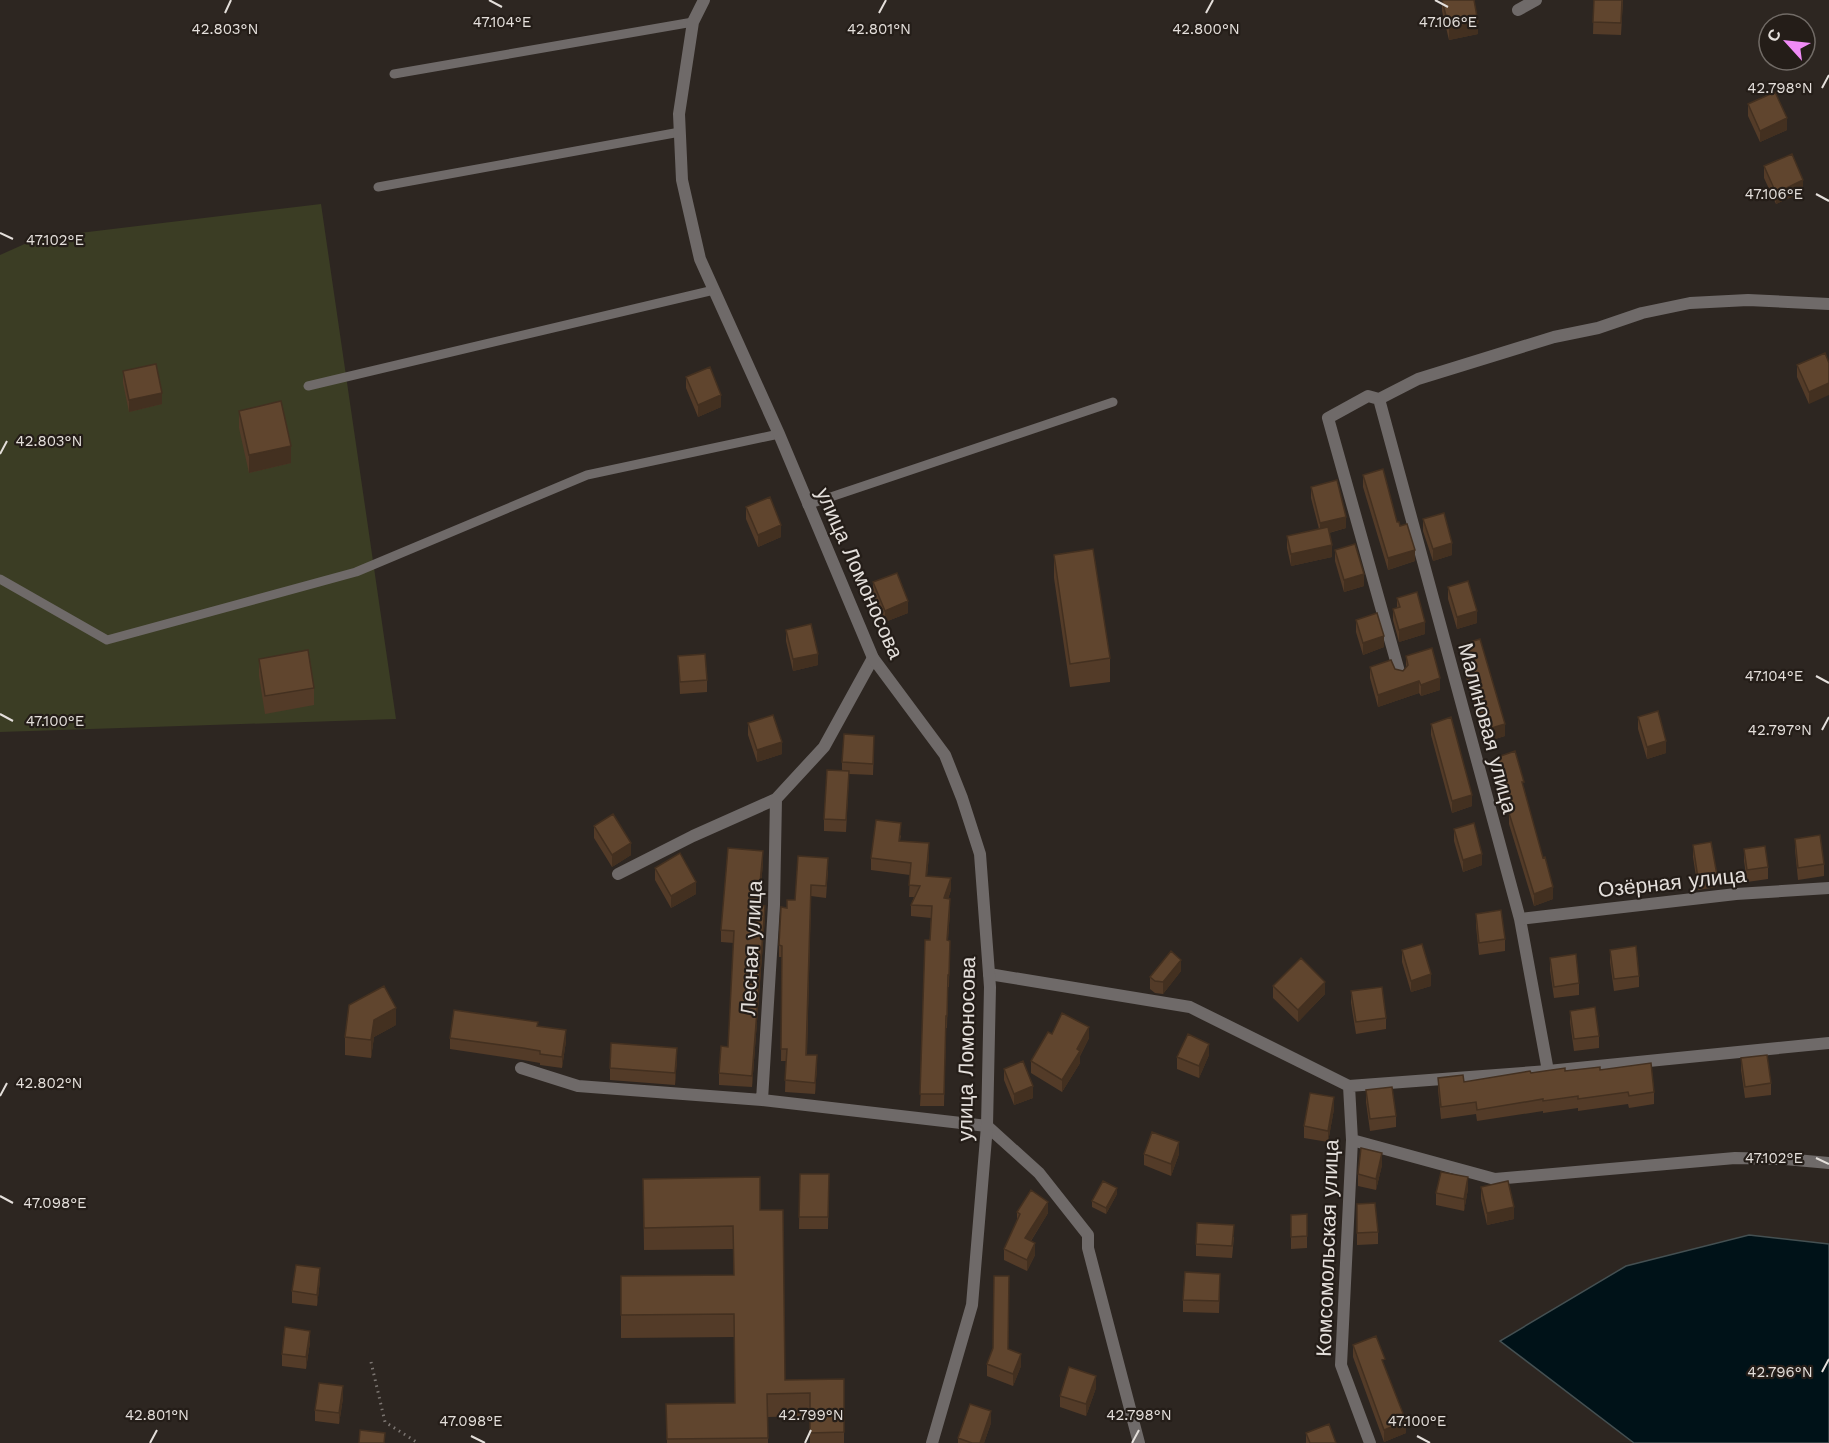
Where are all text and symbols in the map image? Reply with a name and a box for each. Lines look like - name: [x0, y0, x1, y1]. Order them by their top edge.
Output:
- north arrow: [1757, 12, 1817, 72]
- text: 47.104°E: [473, 13, 531, 31]
- text: 47.106°E: [1419, 13, 1477, 31]
- text: 42.803°N: [192, 20, 258, 38]
- text: 42.801°N: [847, 20, 911, 38]
- text: 42.800°N: [1172, 20, 1240, 38]
- text: С: [1763, 26, 1785, 45]
- text: 42.798°N: [1747, 79, 1813, 97]
- text: 47.106°E: [1745, 185, 1803, 203]
- text: 47.102°E: [26, 231, 84, 249]
- text: 42.803°N: [16, 432, 82, 450]
- street label: улица Ломоносова: [811, 484, 909, 663]
- street label: Малиновая улица: [1453, 640, 1523, 816]
- text: 47.104°E: [1745, 667, 1803, 685]
- text: 47.100°E: [26, 712, 84, 730]
- text: 42.797°N: [1748, 721, 1812, 739]
- street label: Озёрная улица: [1597, 862, 1748, 902]
- street label: Лесная улица: [735, 879, 767, 1016]
- street label: улица Ломоносова: [952, 956, 980, 1142]
- text: 42.802°N: [15, 1074, 83, 1092]
- street label: Комсомольская улица: [1311, 1138, 1343, 1357]
- text: 47.102°E: [1745, 1149, 1803, 1167]
- text: 47.098°E: [23, 1194, 87, 1212]
- text: 42.796°N: [1747, 1363, 1813, 1381]
- text: 42.801°N: [125, 1406, 189, 1424]
- text: 42.799°N: [778, 1406, 844, 1424]
- text: 42.798°N: [1106, 1406, 1172, 1424]
- text: 47.098°E: [439, 1412, 503, 1430]
- text: 47.100°E: [1388, 1412, 1446, 1430]

